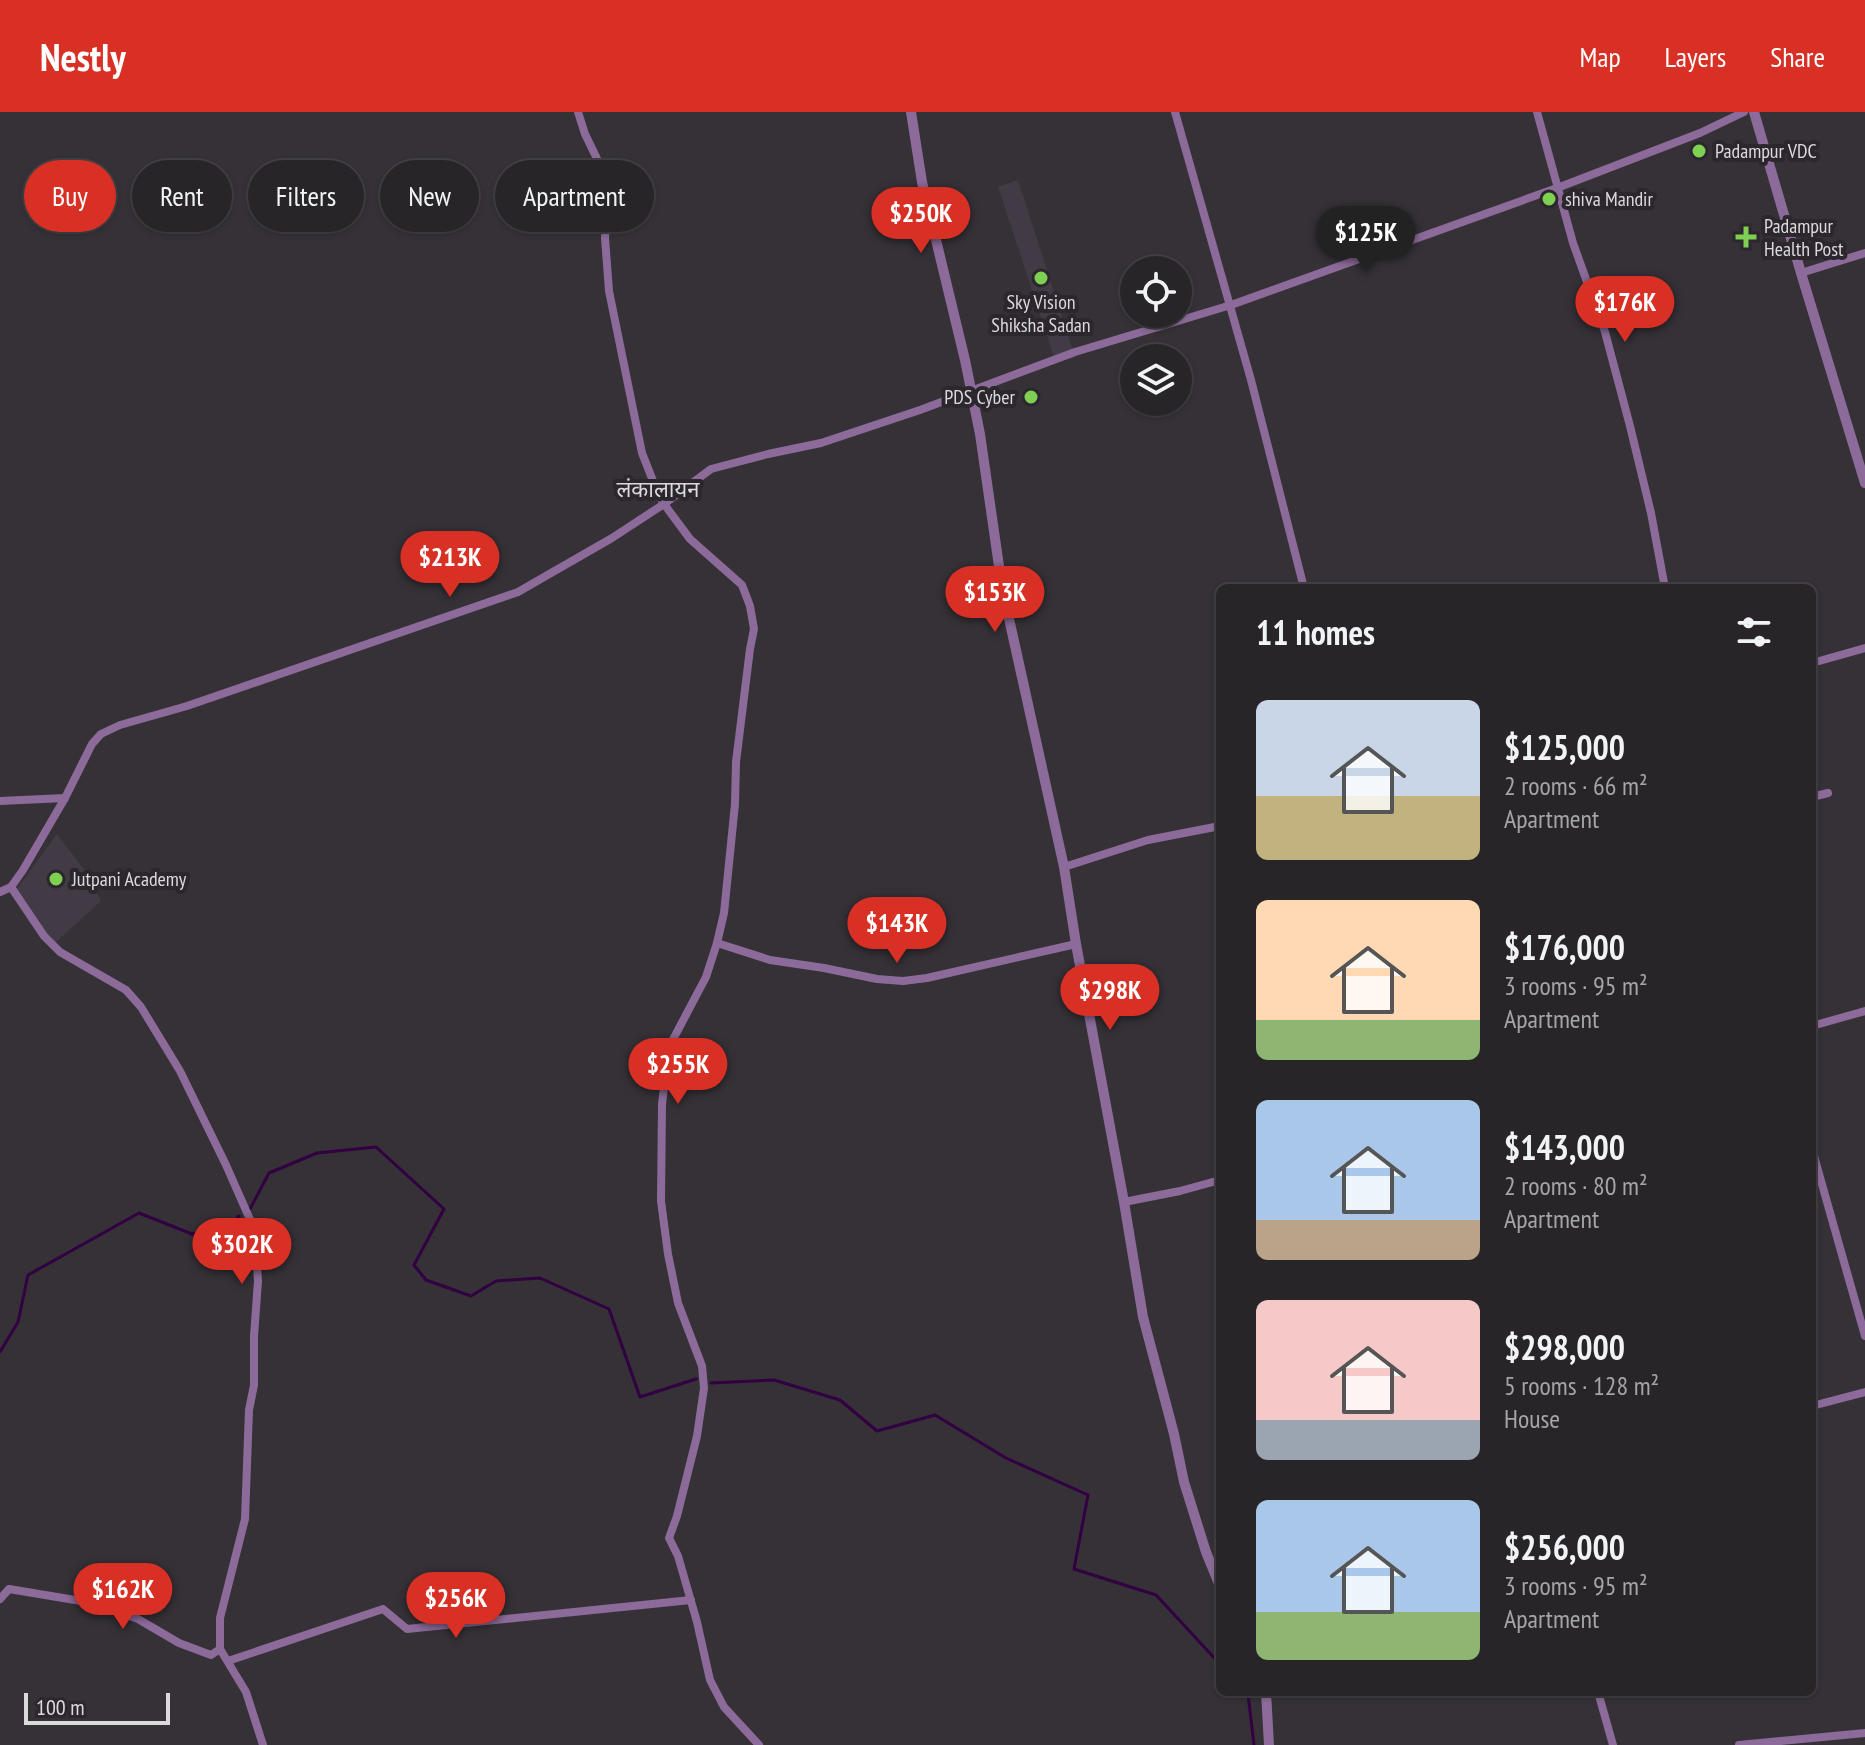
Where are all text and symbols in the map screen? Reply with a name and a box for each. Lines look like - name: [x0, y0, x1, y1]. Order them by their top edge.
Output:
- text: Nestly: [40, 32, 126, 81]
- text: Map: [1579, 38, 1621, 75]
- text: Layers: [1665, 38, 1726, 75]
- text: Share: [1770, 38, 1825, 75]
- place label: Padampur VDC: [1715, 138, 1817, 164]
- marker: Padampur VDC: [1690, 142, 1708, 160]
- chip: Buy: [24, 160, 116, 232]
- chip: Rent: [132, 160, 232, 232]
- chip: Filters: [248, 160, 364, 232]
- chip: New: [380, 160, 479, 232]
- chip: Apartment: [495, 160, 654, 232]
- place label: shiva Mandir: [1565, 186, 1653, 212]
- pin: $250K: [865, 187, 977, 255]
- marker: shiva Mandir: [1540, 190, 1558, 208]
- text: $250K: [889, 196, 953, 229]
- pin: $125K: [1310, 206, 1422, 274]
- place label: Padampur Health Post: [1764, 213, 1844, 262]
- text: $125K: [1334, 215, 1398, 248]
- marker: Padampur Health Post: [1735, 226, 1757, 248]
- map controls: [1120, 256, 1192, 416]
- button: locate: [1120, 256, 1192, 328]
- marker: Sky Vision Shiksha Sadan: [1032, 269, 1050, 287]
- pin: $176K: [1569, 276, 1681, 344]
- text: $176K: [1593, 285, 1657, 318]
- place label: Sky Vision Shiksha Sadan: [991, 289, 1091, 338]
- button: layers: [1120, 344, 1192, 416]
- place label: PDS Cyber: [944, 384, 1016, 410]
- marker: PDS Cyber: [1022, 388, 1040, 406]
- district label: लंकालायन: [616, 475, 700, 503]
- pin: $213K: [394, 531, 506, 599]
- text: $213K: [418, 540, 482, 573]
- pin: $153K: [939, 566, 1051, 634]
- text: $153K: [963, 575, 1027, 608]
- text: 11 homes: [1256, 610, 1375, 654]
- icon: filters: [1732, 610, 1776, 654]
- text: $125,000: [1504, 725, 1625, 769]
- icon: home: [1320, 732, 1416, 828]
- text: 2 rooms · 66 m²: [1504, 769, 1648, 802]
- text: Apartment: [1504, 802, 1599, 835]
- place label: Jutpani Academy: [71, 866, 187, 892]
- marker: Jutpani Academy: [47, 870, 65, 888]
- pin: $143K: [841, 897, 953, 965]
- text: $143K: [865, 906, 929, 939]
- text: $176,000: [1504, 925, 1625, 969]
- icon: home: [1320, 932, 1416, 1028]
- pin: $298K: [1054, 964, 1166, 1032]
- text: 3 rooms · 95 m²: [1504, 969, 1648, 1002]
- text: $298K: [1078, 973, 1142, 1006]
- text: Apartment: [1504, 1002, 1599, 1035]
- pin: $255K: [622, 1038, 734, 1106]
- text: $255K: [646, 1047, 710, 1080]
- text: $143,000: [1504, 1125, 1625, 1169]
- icon: home: [1320, 1132, 1416, 1228]
- text: 2 rooms · 80 m²: [1504, 1169, 1648, 1202]
- text: Apartment: [1504, 1202, 1599, 1235]
- pin: $302K: [186, 1218, 298, 1286]
- text: $302K: [210, 1227, 274, 1260]
- text: $298,000: [1504, 1325, 1625, 1369]
- icon: home: [1320, 1332, 1416, 1428]
- text: 5 rooms · 128 m²: [1504, 1369, 1659, 1402]
- text: House: [1504, 1402, 1560, 1435]
- text: $256,000: [1504, 1525, 1625, 1569]
- icon: home: [1320, 1532, 1416, 1628]
- pin: $162K: [67, 1563, 179, 1631]
- text: 3 rooms · 95 m²: [1504, 1569, 1648, 1602]
- text: $162K: [91, 1572, 155, 1605]
- pin: $256K: [400, 1572, 512, 1640]
- text: $256K: [424, 1581, 488, 1614]
- text: Apartment: [1504, 1602, 1599, 1635]
- scale bar: [24, 1689, 170, 1725]
- text: 100 m: [36, 1693, 85, 1721]

